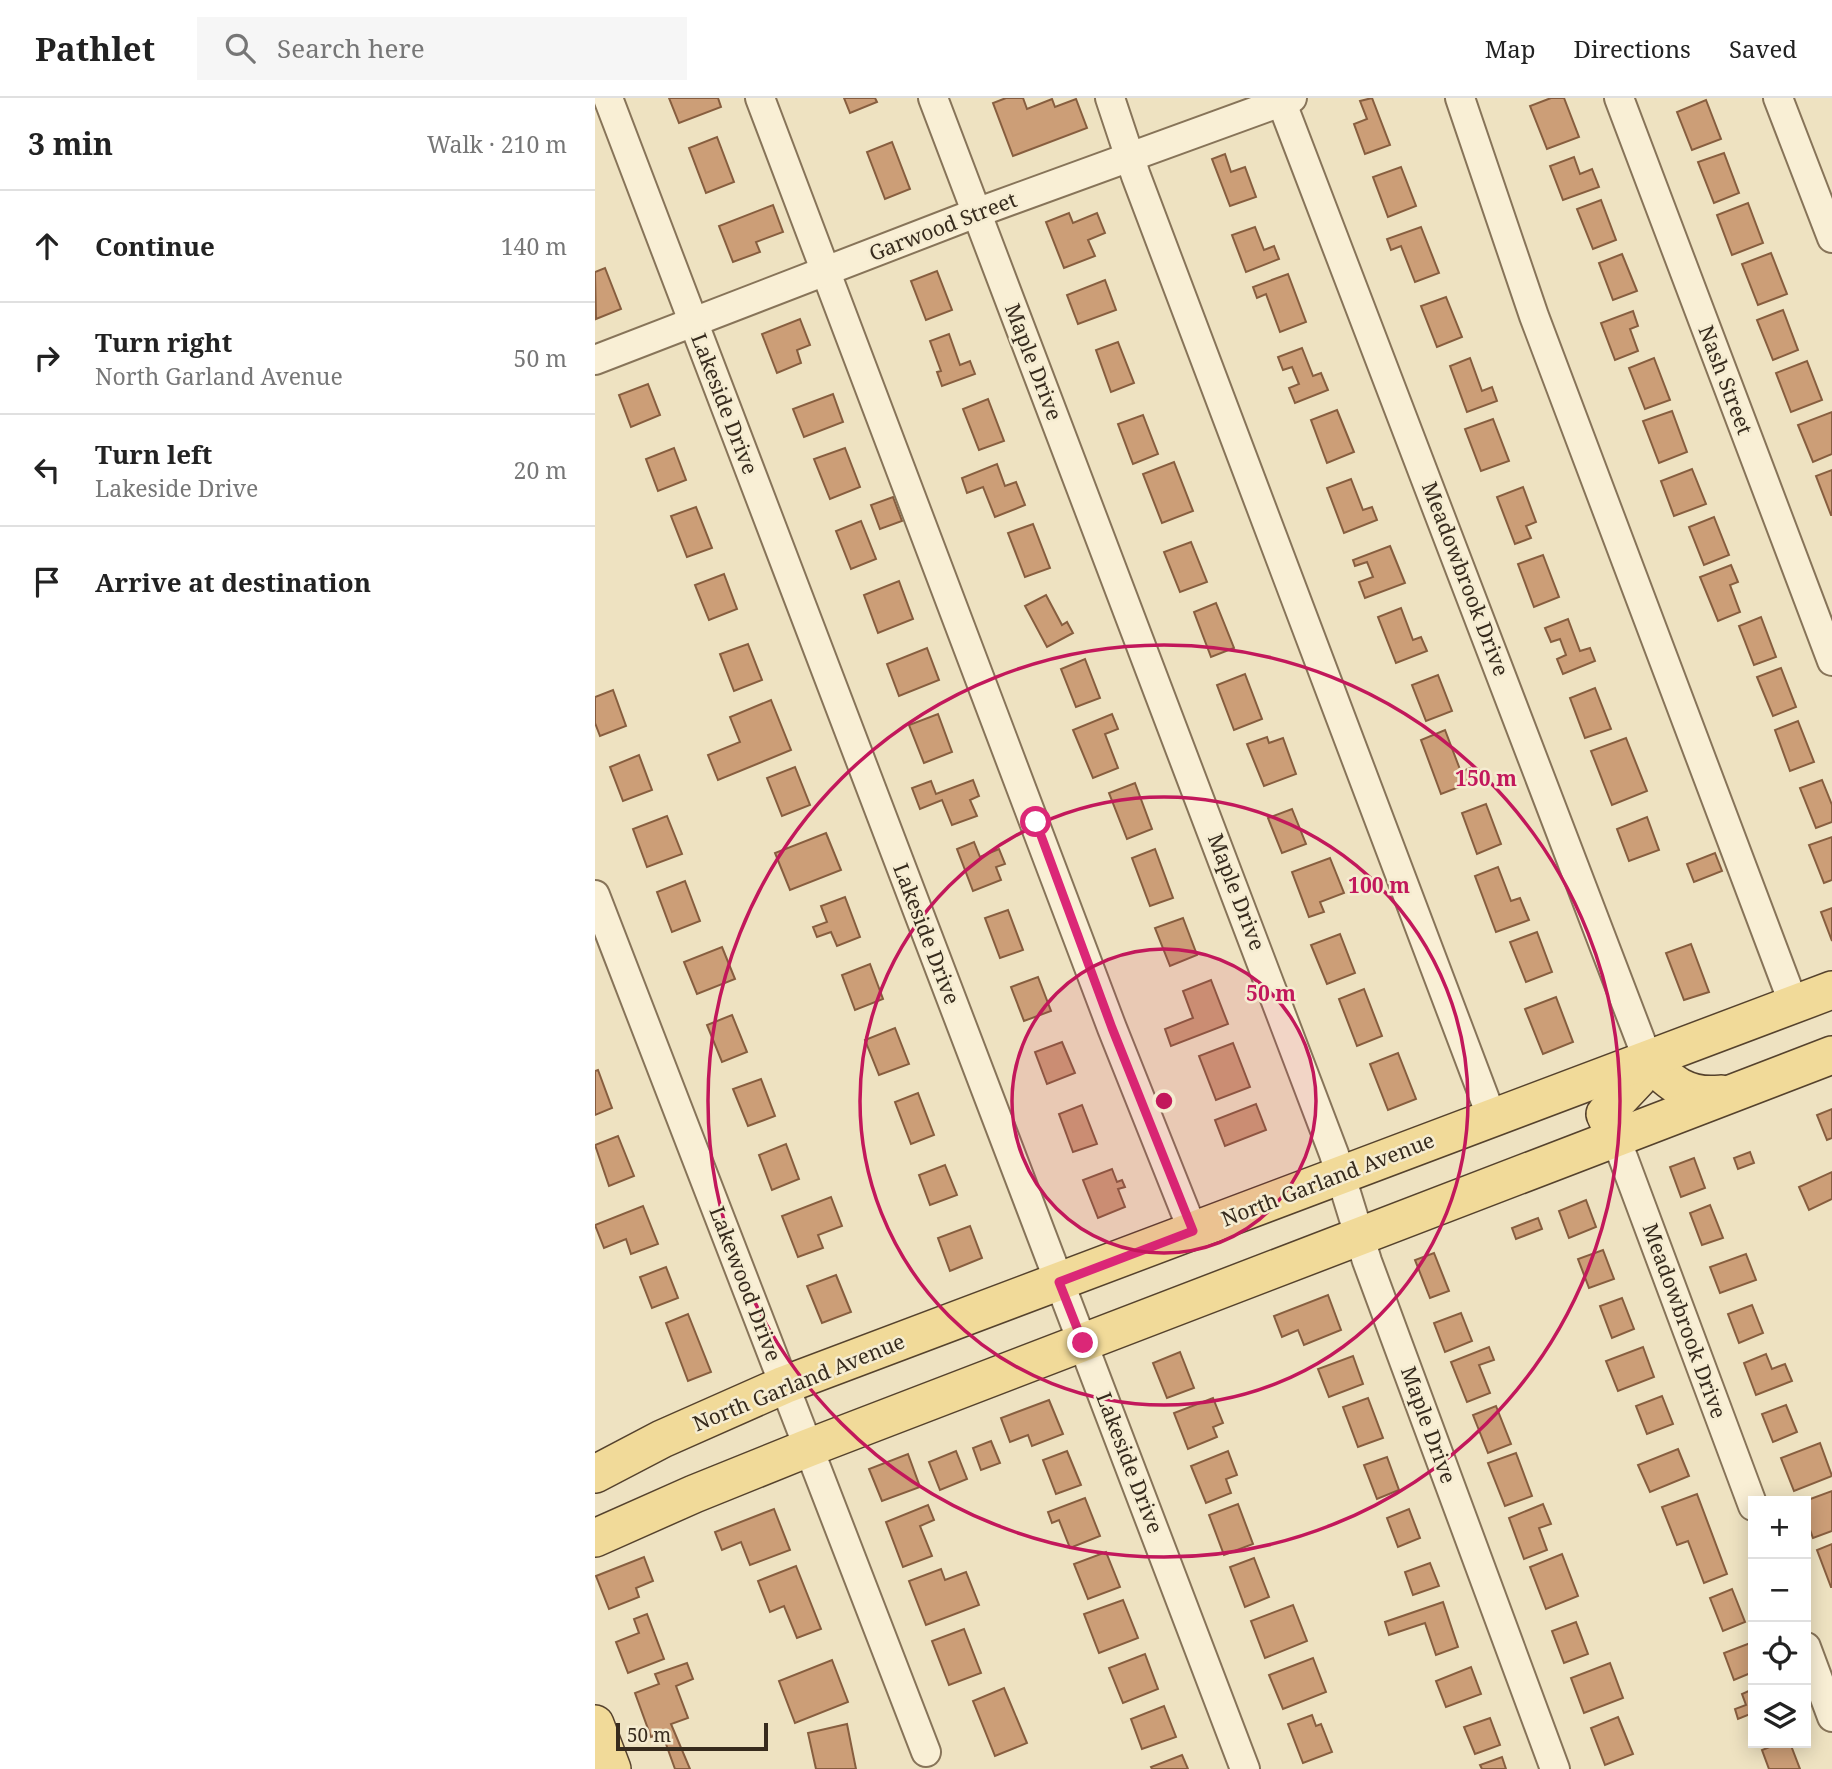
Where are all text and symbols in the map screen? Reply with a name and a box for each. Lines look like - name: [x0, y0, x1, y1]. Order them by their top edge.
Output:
- search box: [197, 17, 687, 80]
- text: Pathlet: [35, 26, 155, 71]
- icon: search: [221, 29, 259, 67]
- text: Search here: [277, 30, 425, 66]
- text: Map: [1485, 32, 1536, 65]
- text: Directions: [1574, 32, 1691, 65]
- text: Saved: [1729, 32, 1797, 65]
- text: 3 min: [28, 123, 113, 164]
- text: Walk · 210 m: [427, 128, 567, 160]
- street label: Garwood Street: [865, 185, 1020, 267]
- icon: ahead: [28, 227, 66, 265]
- text: Continue: [95, 228, 215, 264]
- text: 140 m: [501, 230, 567, 262]
- street label: Maple Drive: [999, 299, 1069, 424]
- street label: Nash Street: [1692, 321, 1760, 438]
- text: Turn right: [95, 324, 232, 360]
- street label: Lakeside Drive: [685, 329, 765, 478]
- icon: right: [28, 339, 66, 377]
- text: 50 m: [514, 342, 567, 374]
- text: North Garland Avenue: [95, 360, 343, 392]
- text: Turn left: [95, 436, 212, 472]
- icon: left: [28, 451, 66, 489]
- text: 20 m: [514, 454, 567, 486]
- text: Lakeside Drive: [95, 472, 258, 504]
- street label: Meadowbrook Drive: [1416, 478, 1516, 680]
- icon: arrive: [28, 563, 66, 601]
- text: Arrive at destination: [95, 564, 371, 600]
- text: 150 m: [1455, 764, 1517, 792]
- route start: [1020, 806, 1051, 837]
- street label: Maple Drive: [1202, 829, 1272, 954]
- street label: Lakeside Drive: [887, 859, 967, 1008]
- text: 100 m: [1348, 871, 1410, 899]
- text: 50 m: [1246, 979, 1296, 1007]
- centre of rings: [1152, 1089, 1176, 1113]
- street label: North Garland Avenue: [1217, 1125, 1438, 1233]
- street label: Lakewood Drive: [703, 1202, 788, 1365]
- street label: Meadowbrook Drive: [1637, 1219, 1733, 1422]
- street label: North Garland Avenue: [689, 1327, 909, 1437]
- route end: [1067, 1327, 1098, 1358]
- street label: Maple Drive: [1395, 1362, 1463, 1487]
- street label: Lakeside Drive: [1090, 1388, 1170, 1537]
- map controls: [1748, 1496, 1811, 1748]
- button: +: [1748, 1496, 1811, 1559]
- button: −: [1748, 1559, 1811, 1622]
- button: locate: [1748, 1622, 1811, 1685]
- button: layers: [1748, 1685, 1811, 1748]
- scale bar: [616, 1720, 768, 1752]
- text: 50 m: [627, 1722, 671, 1748]

